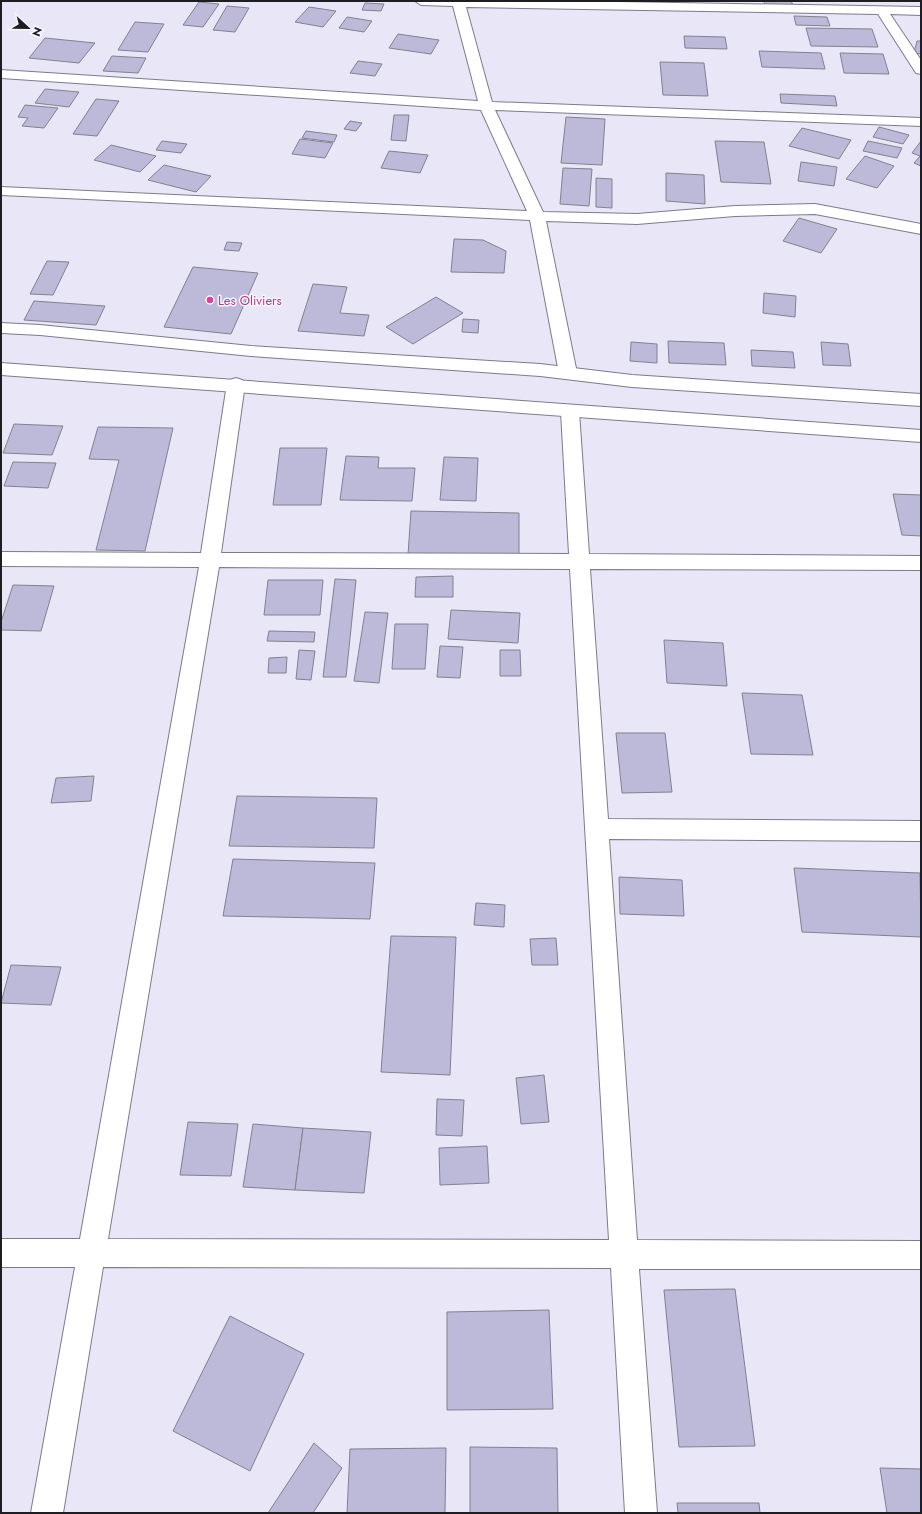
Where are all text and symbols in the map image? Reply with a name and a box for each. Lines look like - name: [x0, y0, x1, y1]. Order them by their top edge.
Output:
- north arrow: [8, 8, 48, 48]
- text: N: [28, 25, 46, 39]
- place label: Les Oliviers: [218, 291, 282, 310]
- marker: Les Oliviers: [205, 295, 215, 305]

